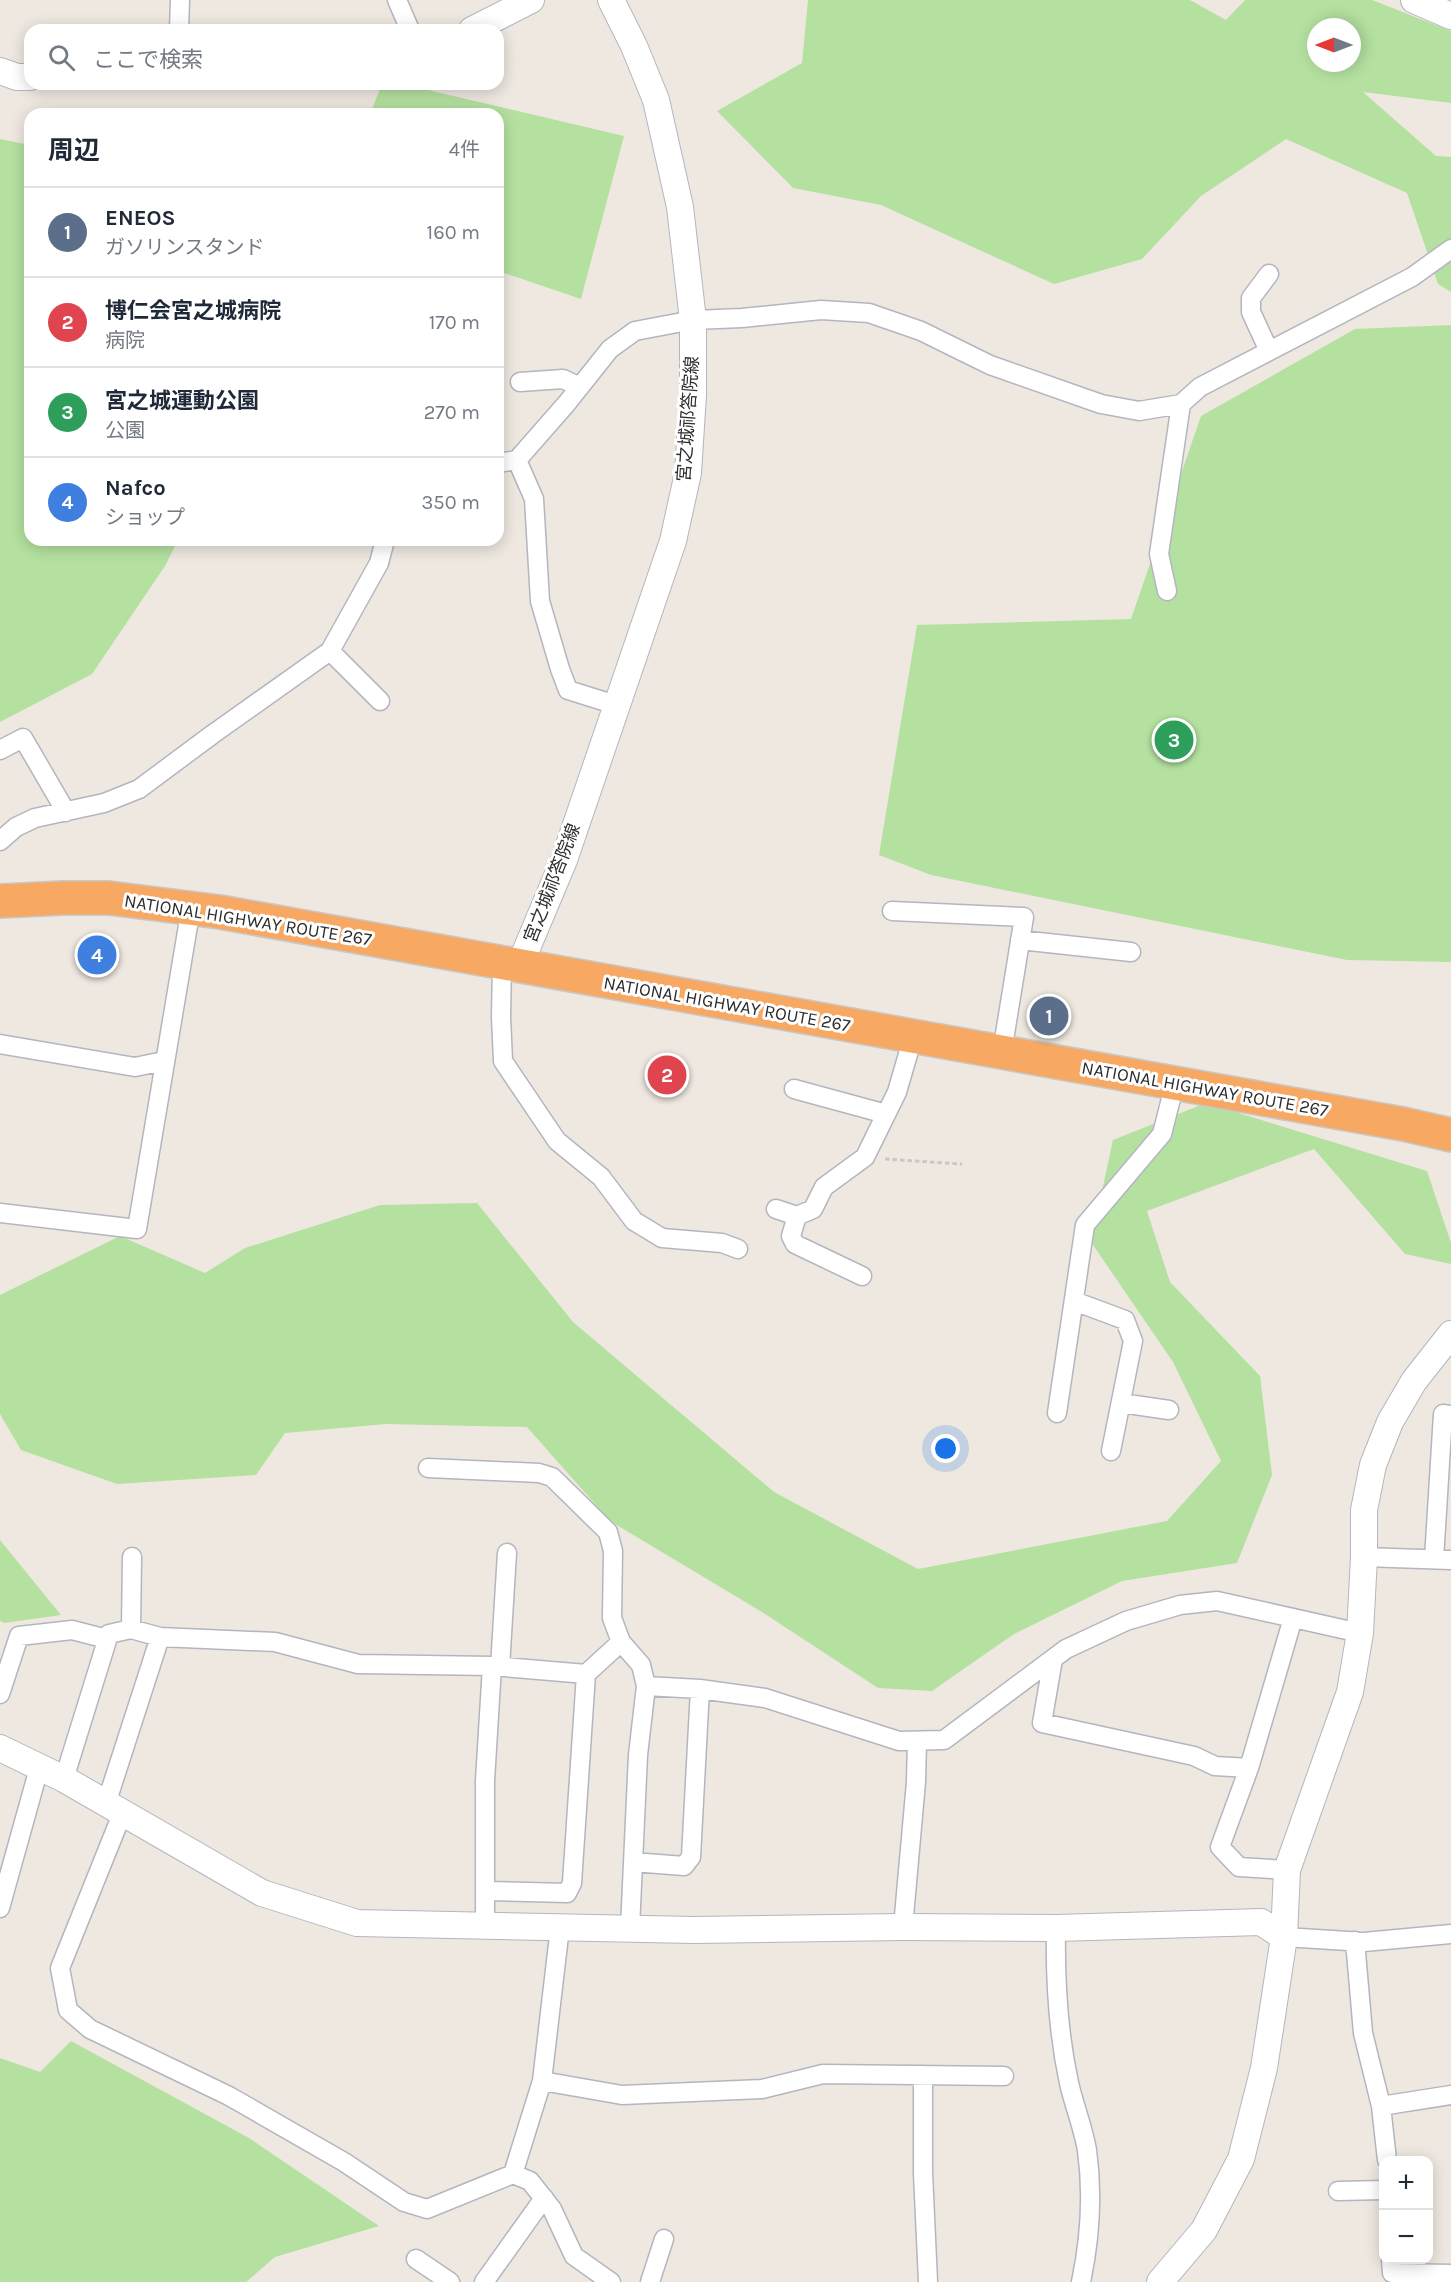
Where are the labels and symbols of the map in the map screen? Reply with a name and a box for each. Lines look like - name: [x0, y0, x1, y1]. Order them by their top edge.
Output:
- north arrow: [1307, 18, 1361, 72]
- street label: 宮之城祁答院線: [673, 355, 703, 483]
- pin: 3: [1154, 718, 1194, 762]
- street label: 宮之城祁答院線: [519, 820, 585, 946]
- street label: NATIONAL HIGHWAY ROUTE 267: [123, 890, 374, 951]
- pin: 4: [78, 932, 116, 978]
- street label: NATIONAL HIGHWAY ROUTE 267: [602, 971, 853, 1037]
- pin: 1: [1030, 994, 1068, 1038]
- pin: 2: [648, 1052, 686, 1098]
- street label: NATIONAL HIGHWAY ROUTE 267: [1080, 1056, 1331, 1122]
- your location: [931, 1434, 960, 1463]

